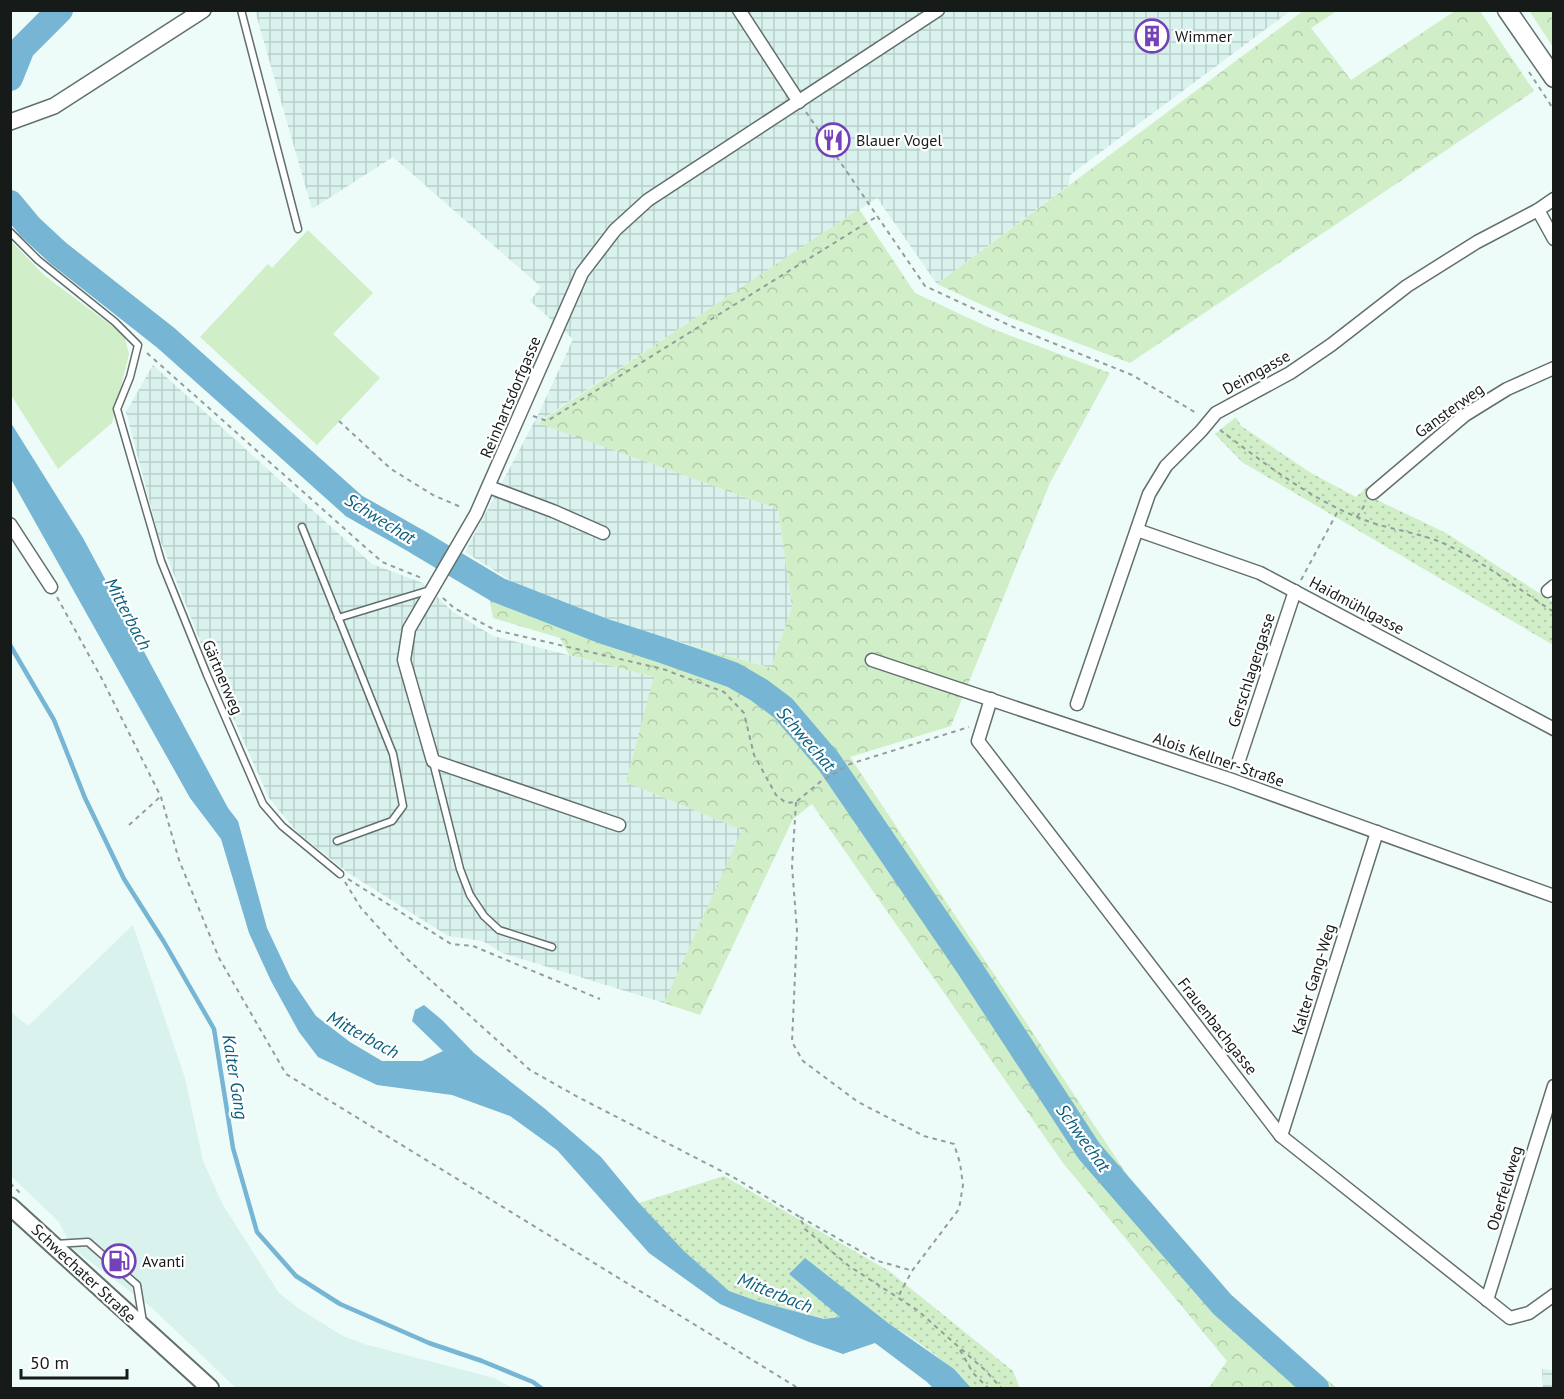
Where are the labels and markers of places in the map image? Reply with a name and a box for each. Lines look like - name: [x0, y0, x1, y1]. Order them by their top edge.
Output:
- building icon: Wimmer: [1134, 18, 1170, 54]
- place label: Wimmer: [1175, 26, 1233, 46]
- restaurant icon: Blauer Vogel: [815, 122, 851, 158]
- place label: Blauer Vogel: [856, 130, 942, 150]
- fuel station icon: Avanti: [101, 1243, 137, 1279]
- place label: Avanti: [142, 1251, 185, 1271]

